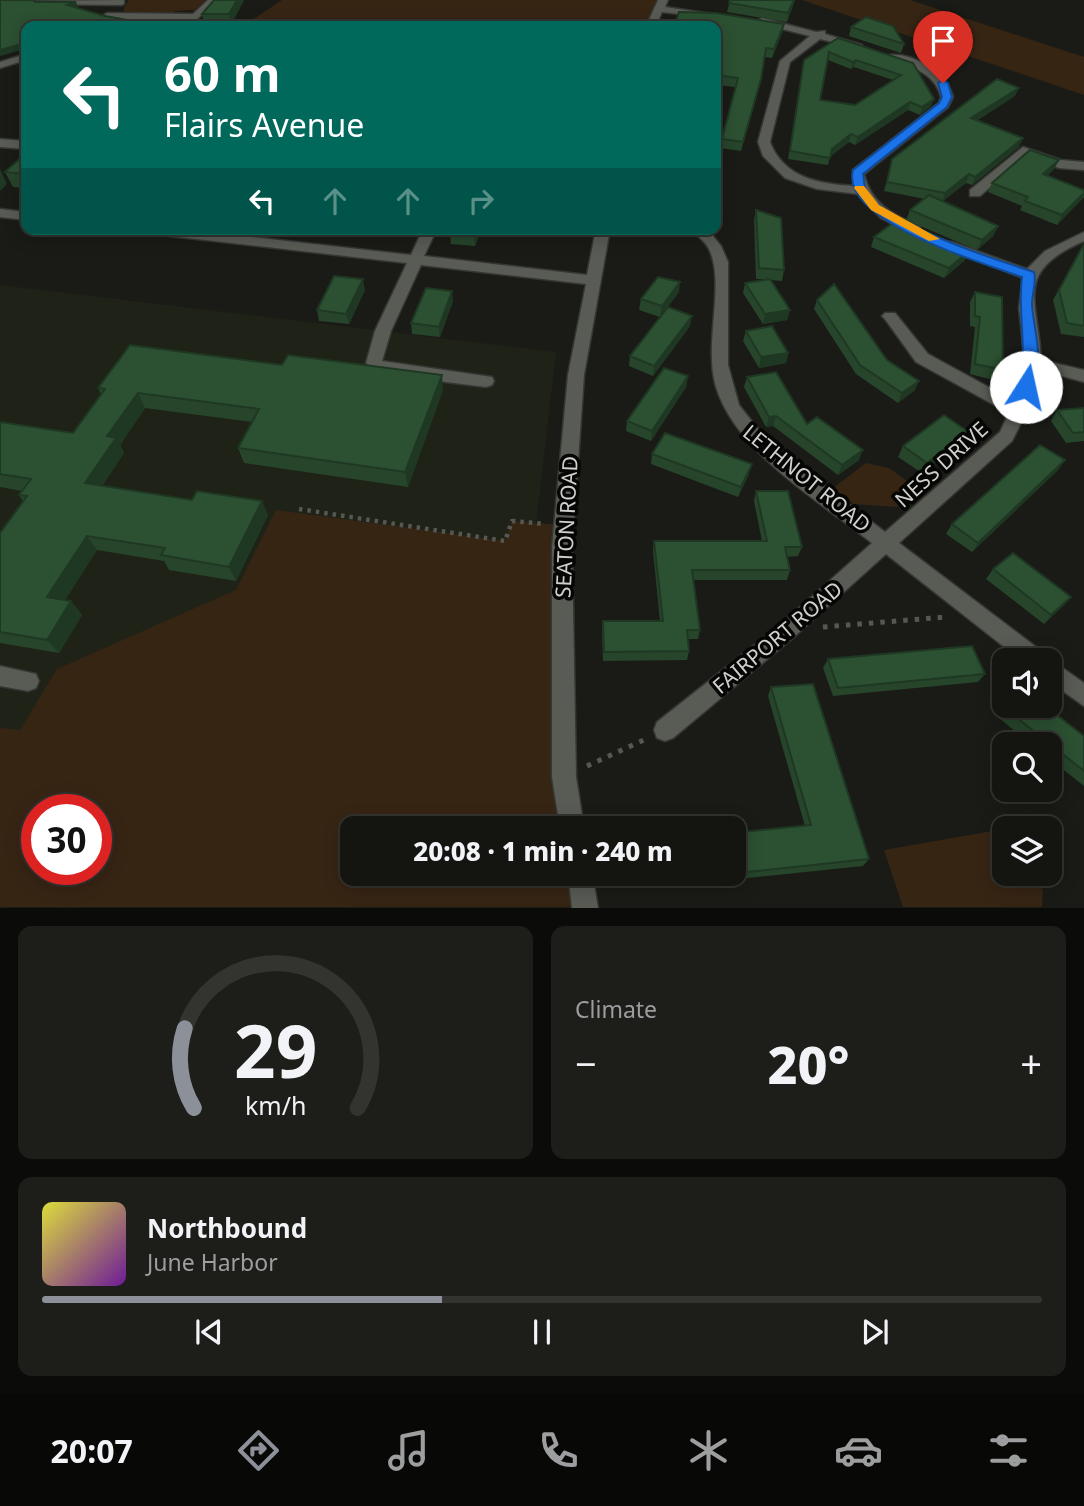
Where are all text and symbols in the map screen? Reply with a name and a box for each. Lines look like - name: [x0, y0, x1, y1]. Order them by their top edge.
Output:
- pin: [913, 11, 973, 83]
- icon: arrive: [924, 22, 962, 60]
- text: 60 m: [164, 40, 281, 106]
- icon: left: [49, 49, 140, 140]
- text: Flairs Avenue: [164, 103, 364, 146]
- icon: left: [243, 182, 281, 220]
- icon: ahead: [316, 182, 354, 220]
- icon: ahead: [389, 182, 427, 220]
- icon: right: [462, 182, 500, 220]
- position arrow: [989, 350, 1063, 424]
- street label: NESS DRIVE: [889, 415, 993, 513]
- street label: LETHNOT ROAD: [737, 418, 877, 538]
- street label: SEATON ROAD: [548, 455, 584, 599]
- street label: FAIRPORT ROAD: [706, 574, 848, 700]
- map controls: [992, 648, 1062, 886]
- button: sound: [992, 648, 1062, 718]
- button: search: [992, 732, 1062, 802]
- speed limit sign: 30: [21, 794, 112, 885]
- button: layers: [992, 816, 1062, 886]
- text: 20:08 · 1 min · 240 m: [413, 833, 673, 869]
- text: Climate: [575, 993, 657, 1025]
- text: 29: [234, 1001, 317, 1100]
- text: 20°: [767, 1028, 850, 1099]
- text: −: [575, 1037, 597, 1089]
- text: +: [1020, 1037, 1042, 1089]
- text: km/h: [245, 1088, 306, 1122]
- text: Northbound: [147, 1210, 307, 1246]
- text: June Harbor: [147, 1246, 278, 1278]
- icon: previous: [190, 1313, 228, 1351]
- icon: pause: [523, 1313, 561, 1351]
- icon: next: [856, 1313, 894, 1351]
- icon: directions: [234, 1426, 283, 1475]
- icon: music: [384, 1426, 433, 1475]
- icon: phone: [534, 1426, 583, 1475]
- icon: climate: [684, 1426, 733, 1475]
- icon: car: [834, 1426, 883, 1475]
- icon: filters: [984, 1426, 1033, 1475]
- text: 20:07: [51, 1429, 133, 1472]

